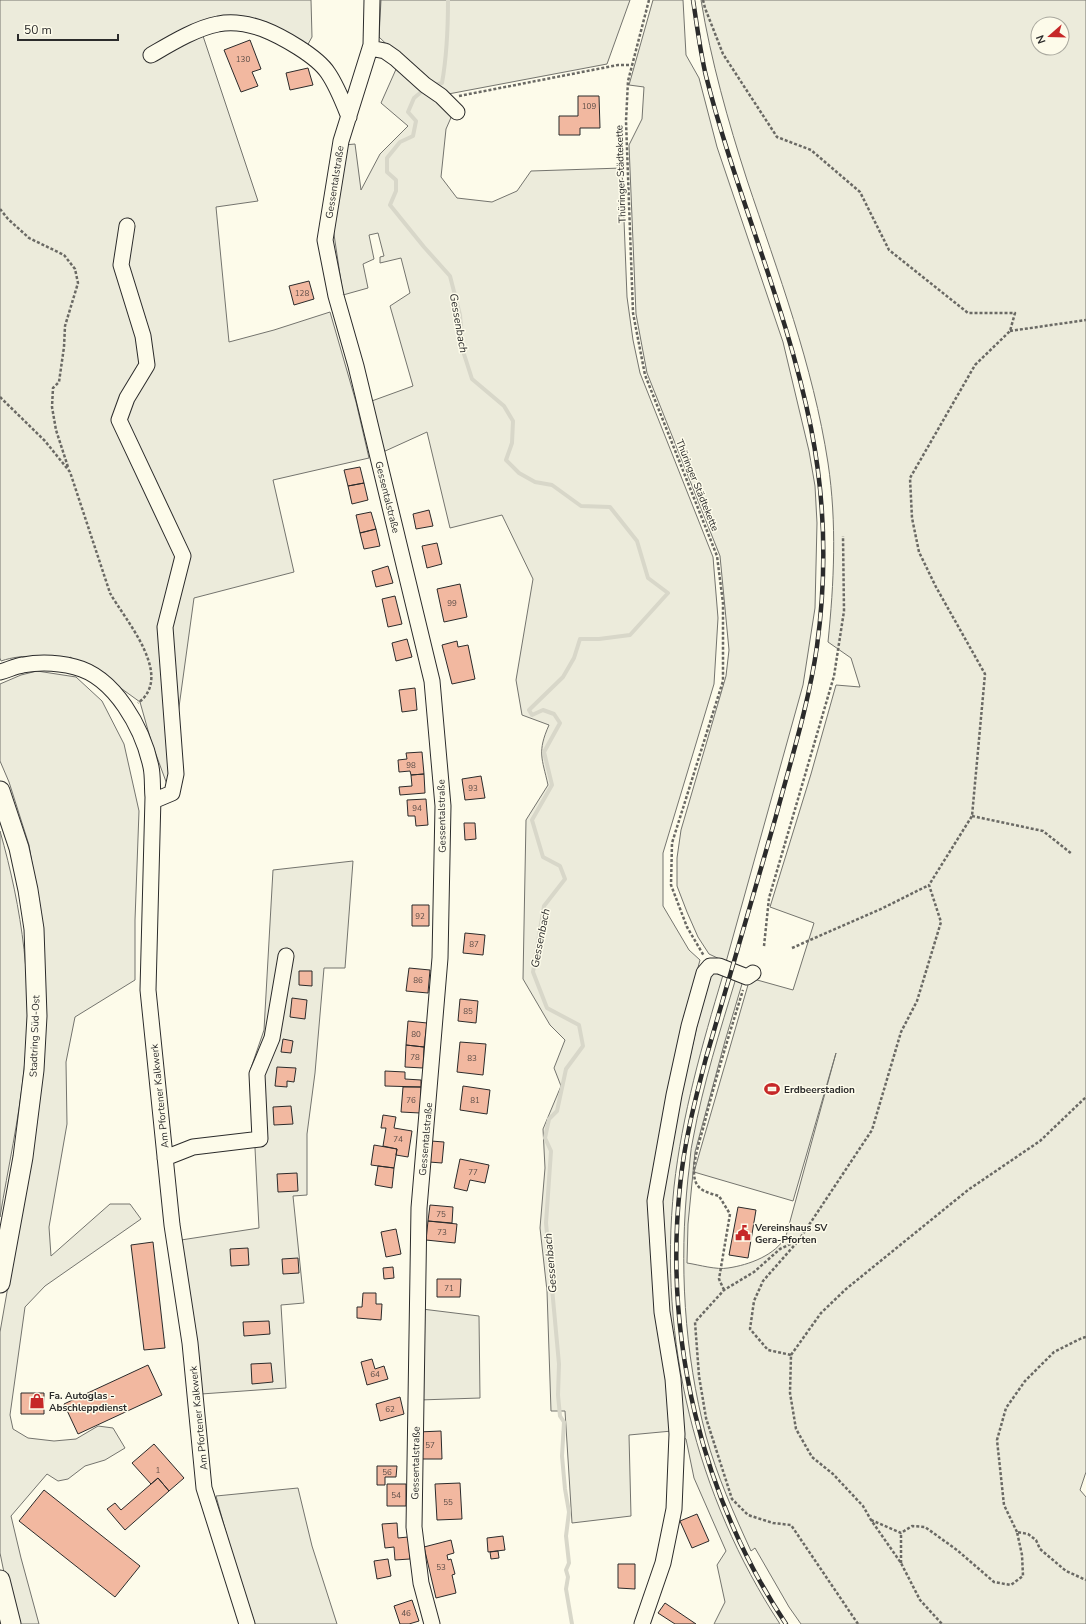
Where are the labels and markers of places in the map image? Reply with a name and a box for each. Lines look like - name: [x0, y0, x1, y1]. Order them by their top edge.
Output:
- sports icon: Erdbeerstadion: [763, 1080, 781, 1098]
- place label: Erdbeerstadion: [784, 1083, 855, 1097]
- place label: Vereinshaus SV Gera-Pforten: [754, 1221, 828, 1247]
- public building icon: Vereinshaus SV Gera-Pforten: [734, 1224, 752, 1242]
- place label: Fa. Autoglas - Abschleppdienst: [49, 1389, 127, 1415]
- shop icon: Fa. Autoglas - Abschleppdienst: [28, 1392, 46, 1410]

